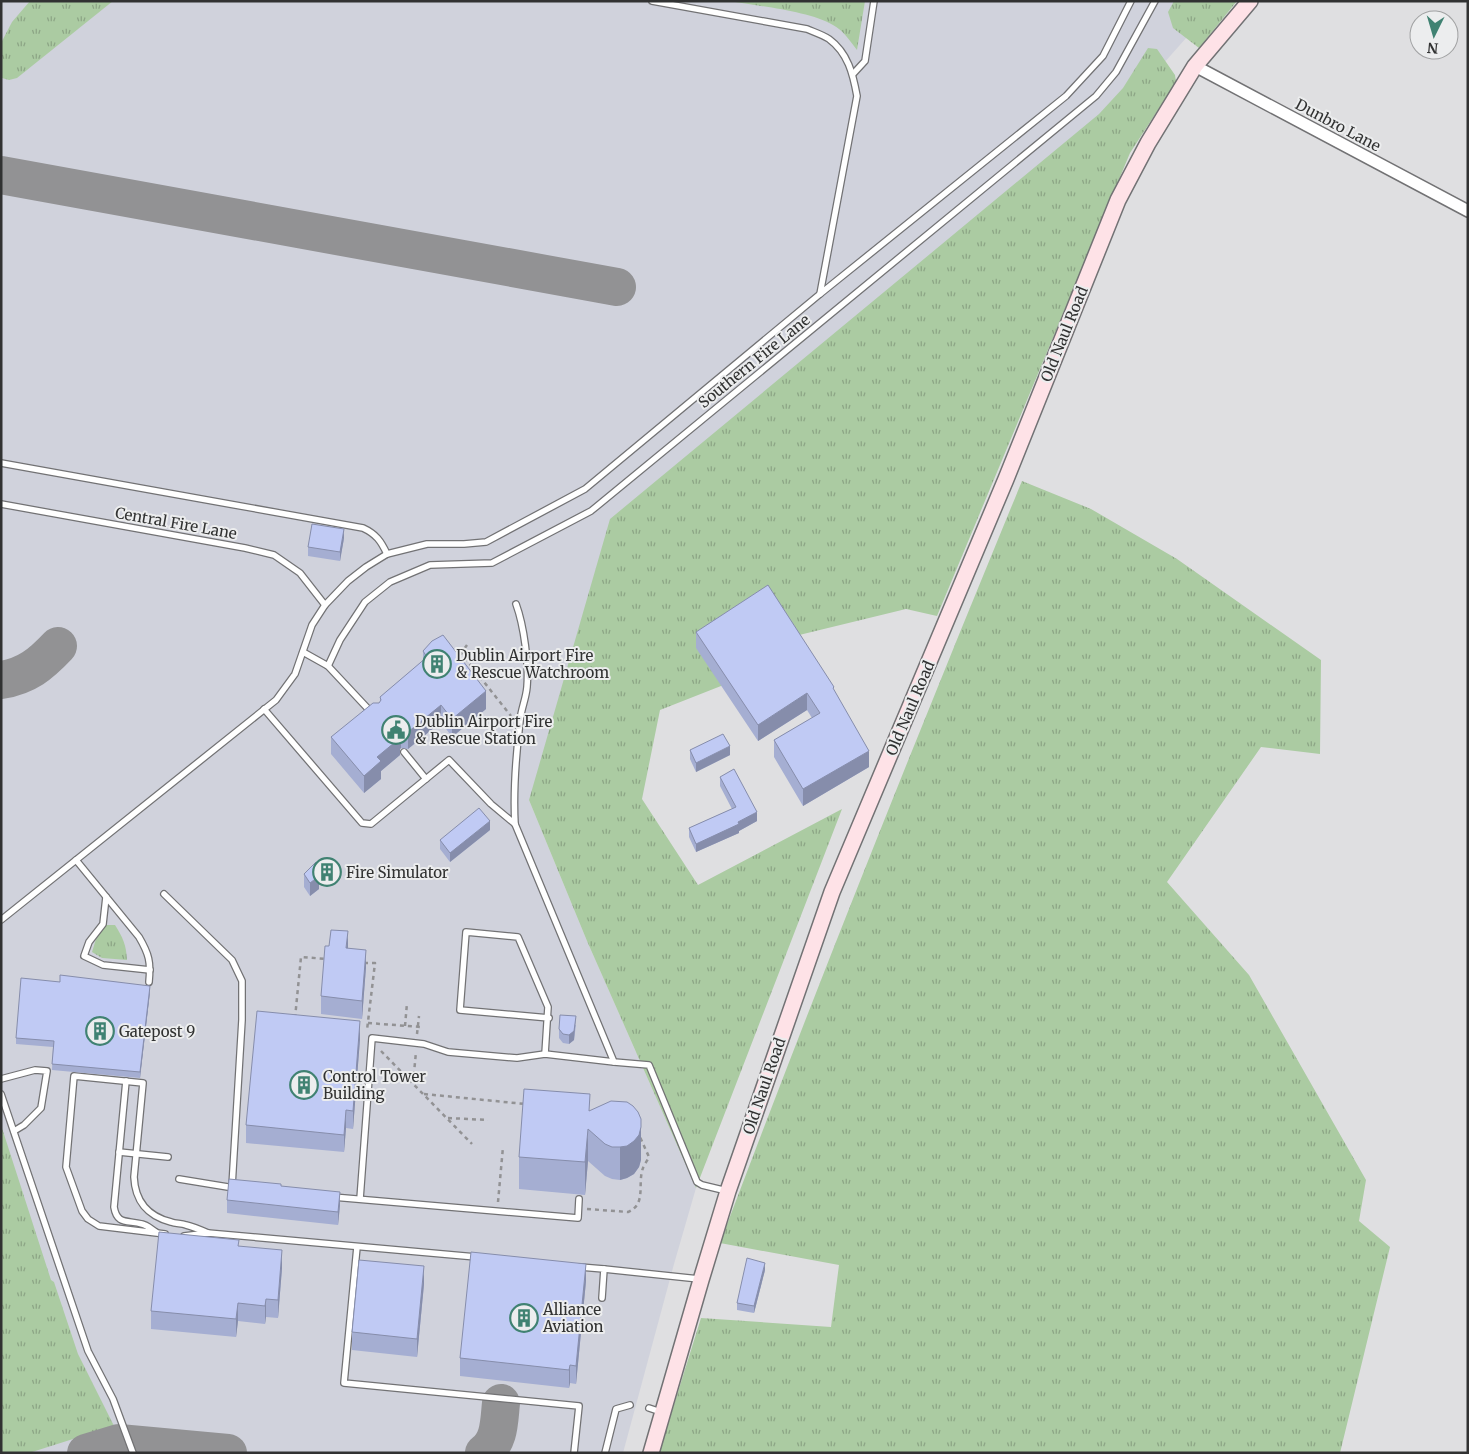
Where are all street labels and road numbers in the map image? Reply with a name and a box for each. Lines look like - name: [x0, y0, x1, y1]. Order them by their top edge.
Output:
- street label: Dunbro Lane: [1292, 95, 1384, 155]
- street label: Old Naul Road: [1036, 284, 1092, 384]
- street label: Southern Fire Lane: [694, 310, 814, 412]
- street label: Central Fire Lane: [114, 503, 238, 543]
- street label: Old Naul Road: [881, 658, 939, 758]
- street label: Old Naul Road: [739, 1035, 789, 1137]

